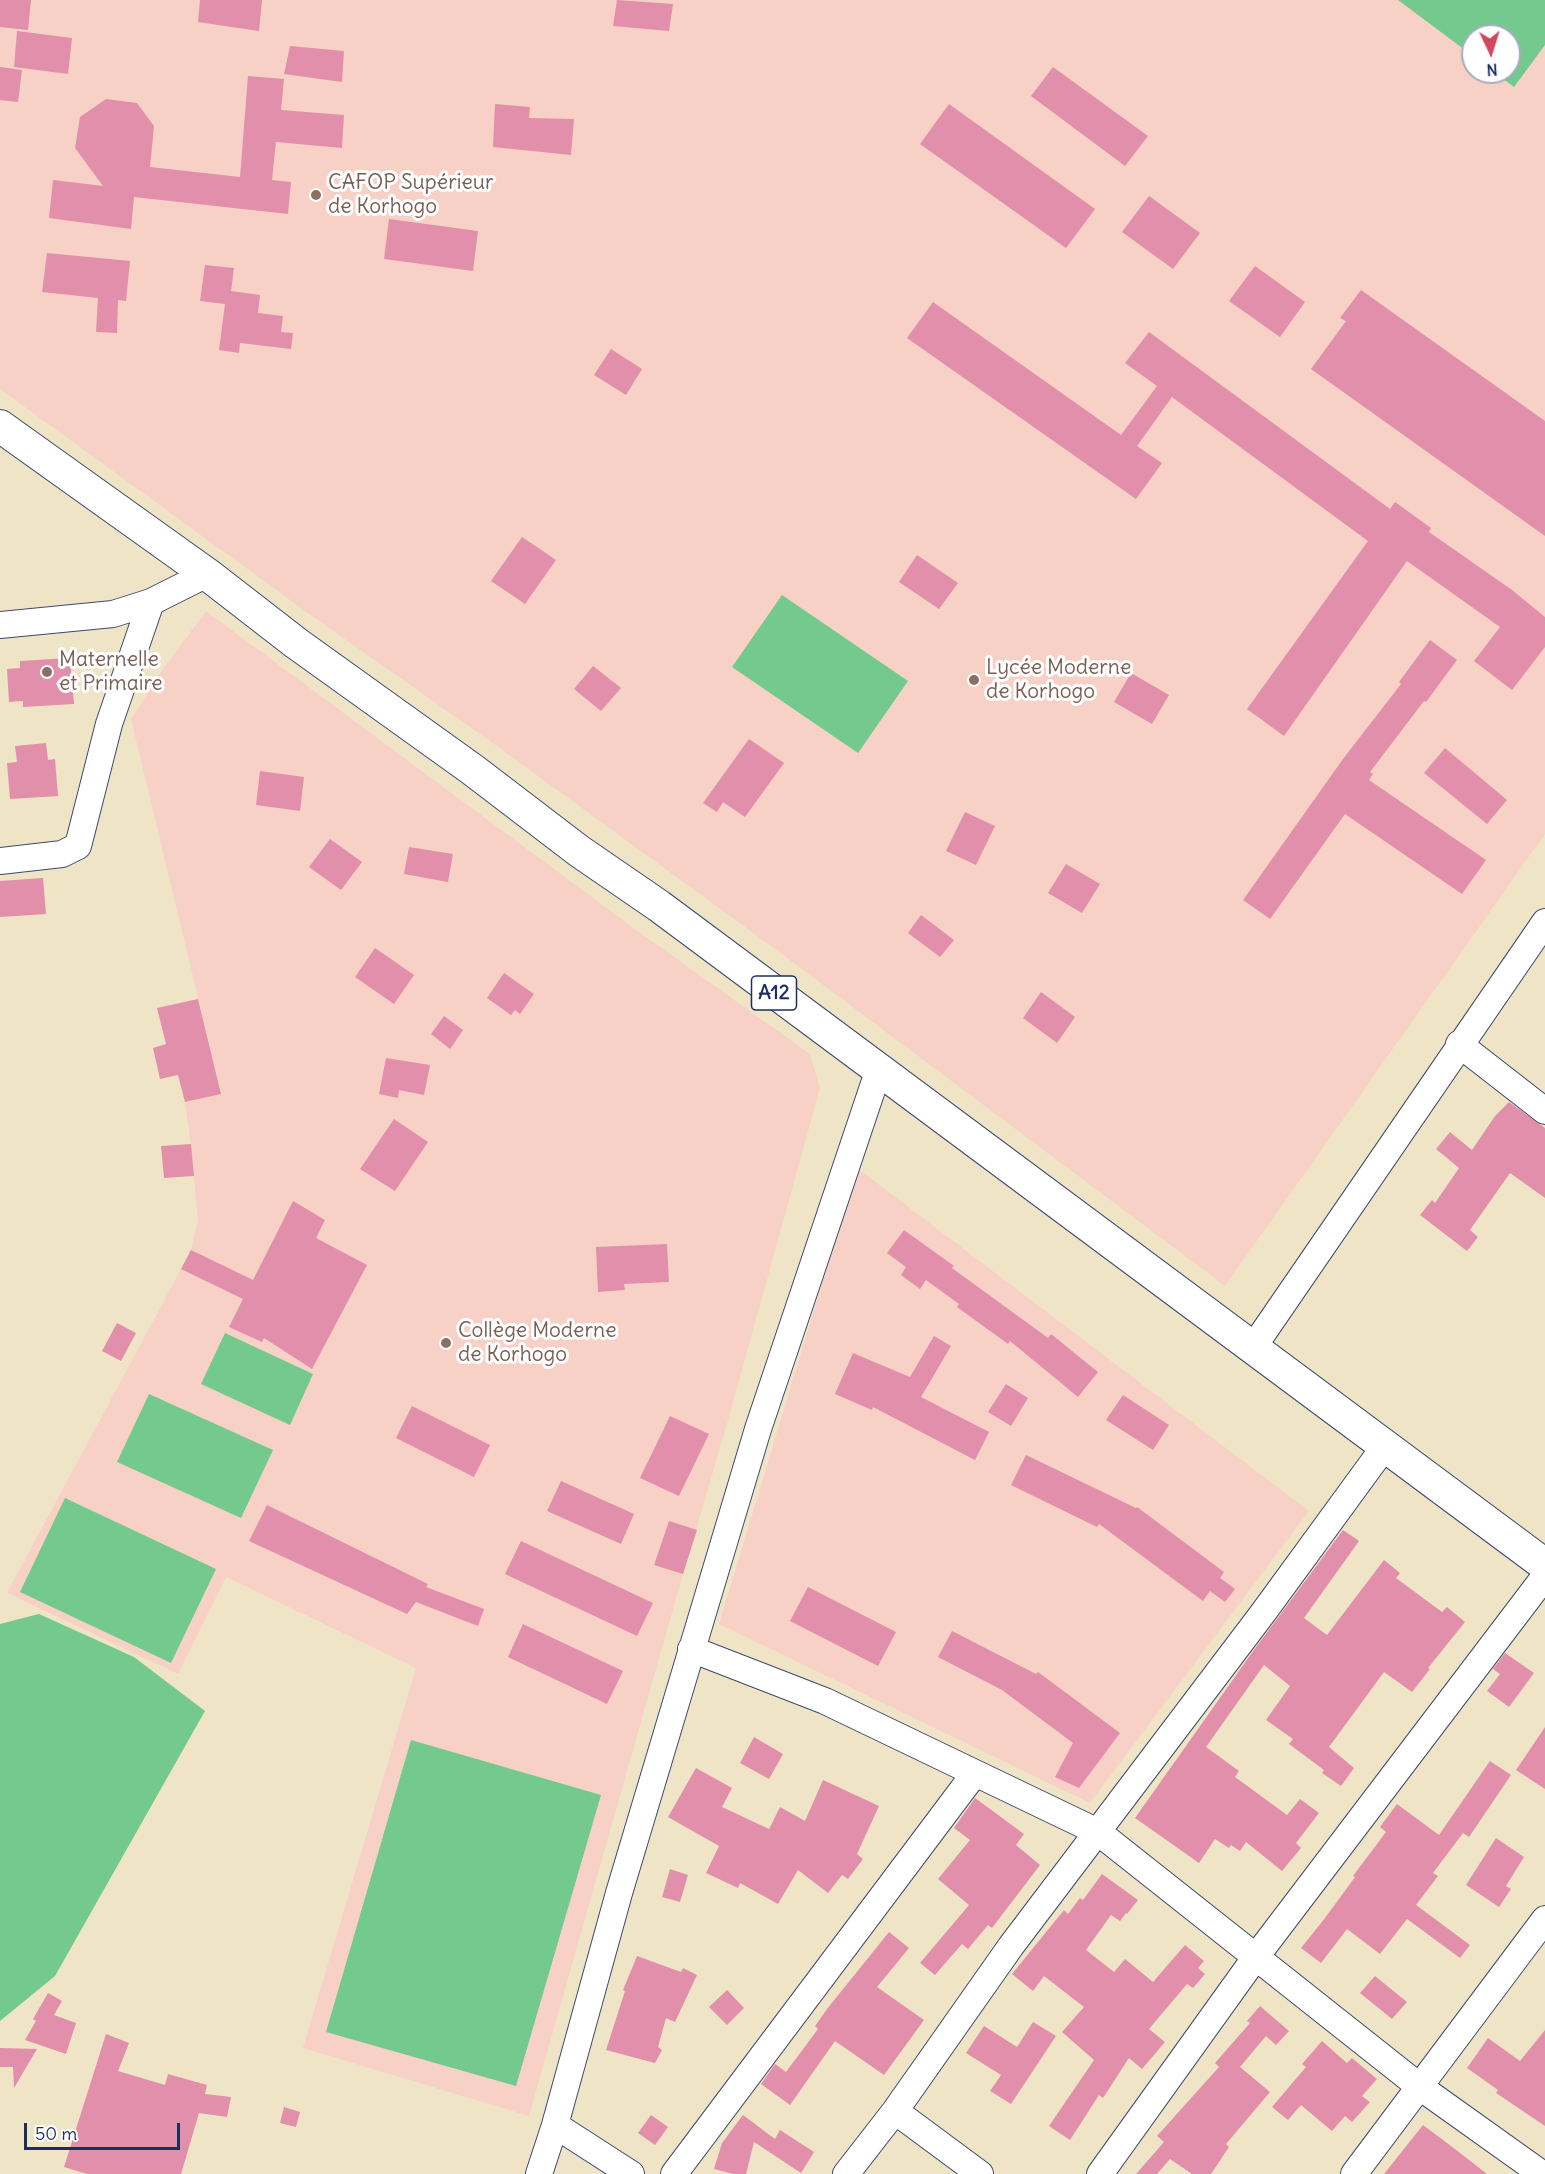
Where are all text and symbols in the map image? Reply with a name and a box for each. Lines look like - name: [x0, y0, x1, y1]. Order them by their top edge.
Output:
- north arrow: [1461, 24, 1521, 84]
- text: N: [1486, 60, 1498, 80]
- place label: CAFOP Supérieur de Korhogo: [328, 170, 494, 220]
- marker: CAFOP Supérieur de Korhogo: [309, 188, 323, 202]
- place label: Maternelle et Primaire: [59, 647, 163, 697]
- place label: Lycée Moderne de Korhogo: [986, 655, 1131, 705]
- marker: Maternelle et Primaire: [40, 665, 54, 679]
- marker: Lycée Moderne de Korhogo: [967, 673, 981, 687]
- road number: A12: [752, 976, 796, 1010]
- place label: Collège Moderne de Korhogo: [458, 1318, 616, 1368]
- marker: Collège Moderne de Korhogo: [439, 1336, 453, 1350]
- scale bar: [27, 2111, 183, 2149]
- text: 50 m: [35, 2122, 77, 2145]

